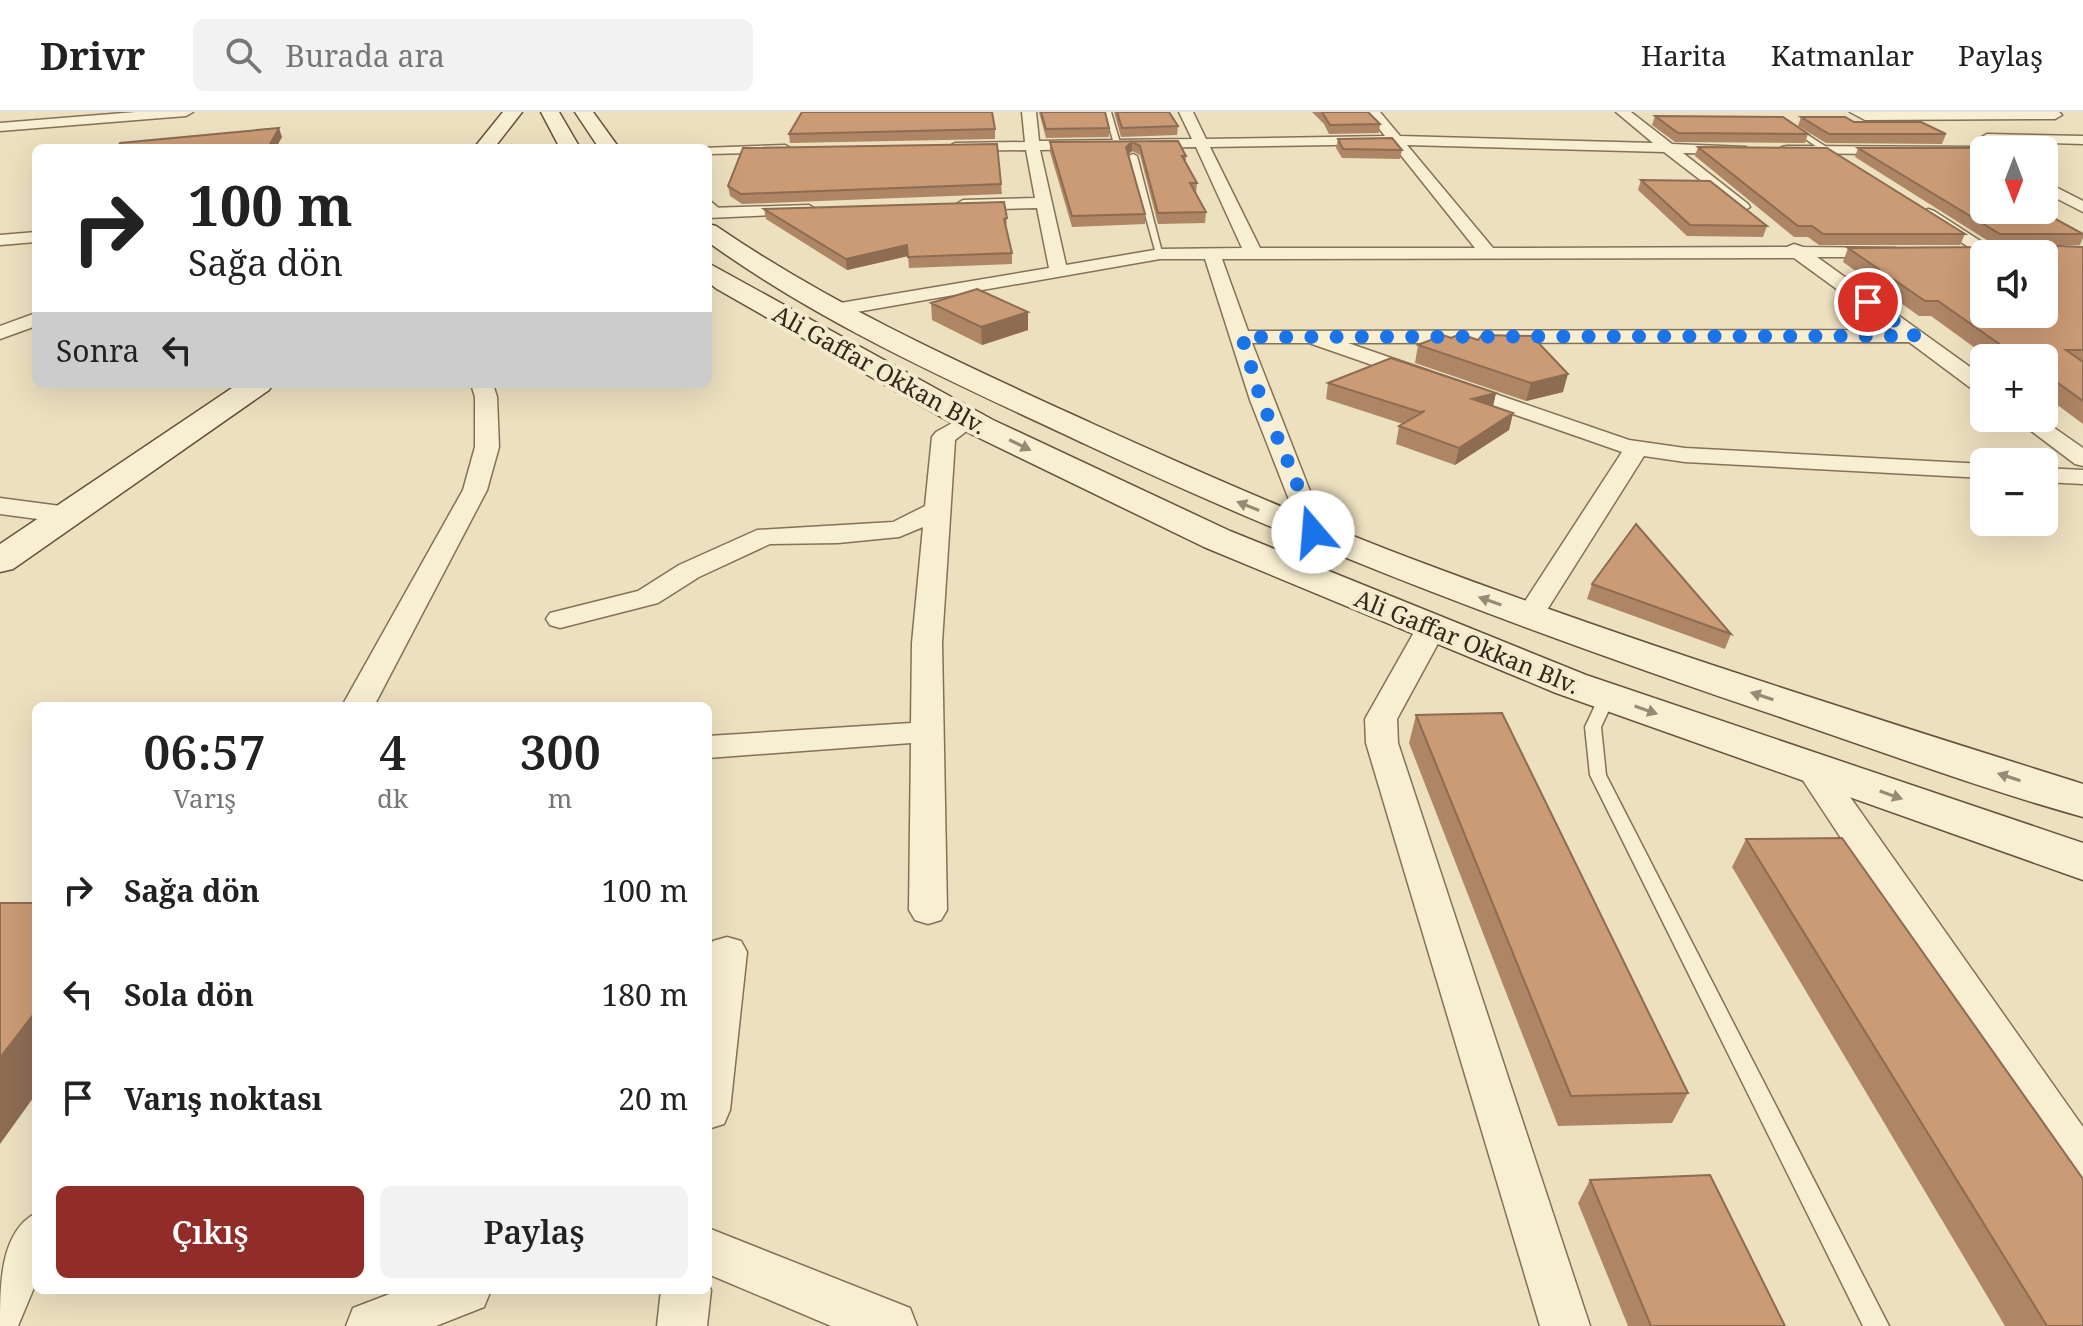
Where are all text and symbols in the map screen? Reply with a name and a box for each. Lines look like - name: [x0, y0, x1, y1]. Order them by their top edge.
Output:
- search box: [193, 19, 753, 91]
- text: Drivr: [40, 29, 145, 81]
- icon: search: [221, 33, 265, 77]
- text: Burada ara: [285, 35, 445, 76]
- text: Harita: [1641, 36, 1727, 74]
- text: Katmanlar: [1771, 36, 1914, 74]
- text: Paylaş: [1958, 36, 2043, 74]
- north arrow: [1970, 136, 2058, 224]
- map controls: [1970, 136, 2058, 536]
- text: 100 m: [188, 166, 353, 242]
- icon: right: [56, 176, 160, 280]
- text: Sağa dön: [188, 238, 343, 287]
- button: sound: [1970, 240, 2058, 328]
- pin: [1834, 268, 1902, 336]
- icon: arrive: [1846, 280, 1890, 324]
- street label: Ali Gaffar Okkan Blv.: [767, 297, 993, 441]
- icon: left: [155, 328, 199, 372]
- text: Sonra: [56, 330, 139, 371]
- button: +: [1970, 344, 2058, 432]
- one-way arrow: [1009, 438, 1032, 452]
- button: −: [1970, 448, 2058, 536]
- position arrow: [1271, 490, 1355, 574]
- one-way arrow: [1236, 499, 1260, 512]
- street label: Ali Gaffar Okkan Blv.: [1350, 581, 1584, 701]
- one-way arrow: [1478, 594, 1502, 607]
- one-way arrow: [1749, 690, 1773, 702]
- one-way arrow: [1634, 705, 1658, 717]
- text: 06:57: [143, 719, 266, 784]
- text: 4: [379, 719, 406, 784]
- text: 300: [520, 719, 601, 784]
- one-way arrow: [1997, 770, 2021, 783]
- text: Varış: [173, 780, 236, 816]
- text: dk: [377, 780, 408, 816]
- text: m: [548, 780, 572, 816]
- one-way arrow: [1880, 790, 1904, 802]
- icon: right: [56, 868, 100, 912]
- text: Sağa dön: [124, 870, 260, 911]
- text: 100 m: [602, 870, 688, 911]
- icon: left: [56, 972, 100, 1016]
- text: Sola dön: [124, 974, 254, 1015]
- text: 180 m: [602, 974, 688, 1015]
- icon: arrive: [56, 1076, 100, 1120]
- text: Varış noktası: [124, 1078, 322, 1119]
- text: 20 m: [618, 1078, 688, 1119]
- button: Çıkış: [56, 1186, 364, 1278]
- button: Paylaş: [380, 1186, 688, 1278]

